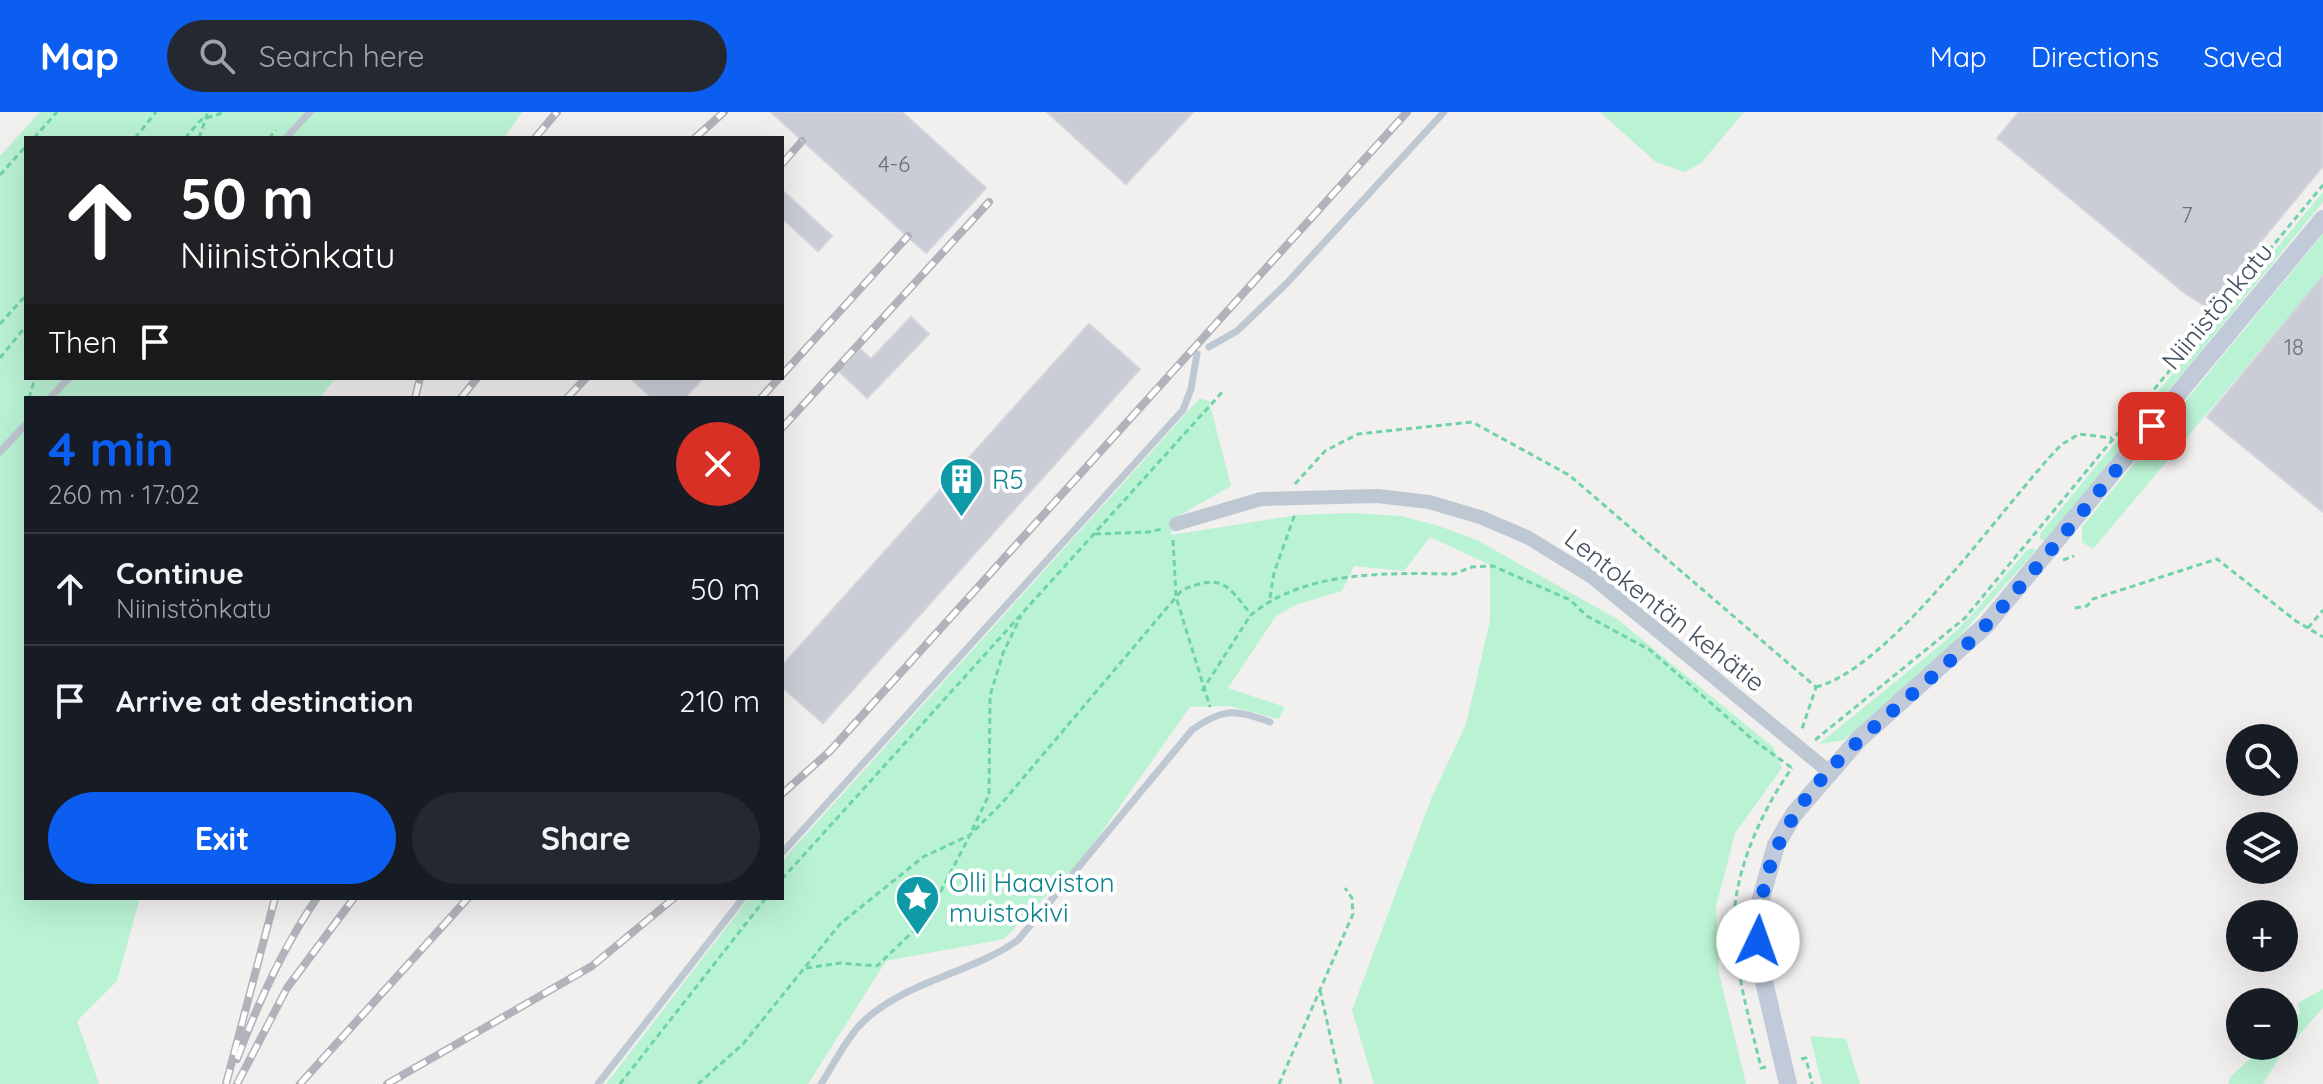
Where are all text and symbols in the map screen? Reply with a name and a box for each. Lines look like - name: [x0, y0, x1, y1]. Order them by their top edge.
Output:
- search box: [167, 20, 727, 92]
- text: Map: [40, 32, 119, 80]
- icon: search: [195, 34, 239, 78]
- text: Search here: [259, 37, 424, 75]
- text: Map: [1930, 39, 1987, 74]
- text: Directions: [2031, 39, 2159, 74]
- text: Saved: [2203, 39, 2283, 74]
- house number: 4-6: [878, 150, 910, 178]
- text: 50 m: [180, 163, 314, 233]
- icon: ahead: [48, 168, 152, 272]
- house number: 7: [2181, 201, 2193, 229]
- text: Niinistönkatu: [180, 232, 395, 277]
- street label: Niinistönkatu: [2154, 236, 2280, 376]
- icon: arrive: [133, 320, 177, 364]
- text: Then: [48, 323, 117, 361]
- house number: 18: [2284, 333, 2304, 361]
- pin: [2118, 392, 2186, 460]
- icon: arrive: [2130, 404, 2174, 448]
- text: 4 min: [48, 418, 174, 478]
- button: close: [676, 422, 760, 506]
- building icon: R5: [937, 455, 985, 518]
- place label: R5: [992, 463, 1024, 496]
- text: 260 m · 17:02: [48, 478, 200, 511]
- street label: Lentokentän kehätie: [1558, 521, 1772, 699]
- text: Continue: [116, 554, 244, 592]
- icon: ahead: [48, 567, 92, 611]
- text: 50 m: [690, 570, 760, 608]
- text: Niinistönkatu: [116, 592, 272, 625]
- icon: arrive: [48, 679, 92, 723]
- text: Arrive at destination: [116, 682, 414, 720]
- text: 210 m: [679, 682, 760, 720]
- map controls: [2226, 724, 2298, 1060]
- button: search: [2226, 724, 2298, 796]
- button: Exit: [48, 792, 396, 884]
- button: Share: [412, 792, 760, 884]
- button: layers: [2226, 812, 2298, 884]
- place label: Olli Haaviston muistokivi: [949, 866, 1115, 929]
- place icon: Olli Haaviston muistokivi: [894, 873, 942, 936]
- position arrow: [1716, 899, 1800, 983]
- button: +: [2226, 900, 2298, 972]
- button: −: [2226, 988, 2298, 1060]

